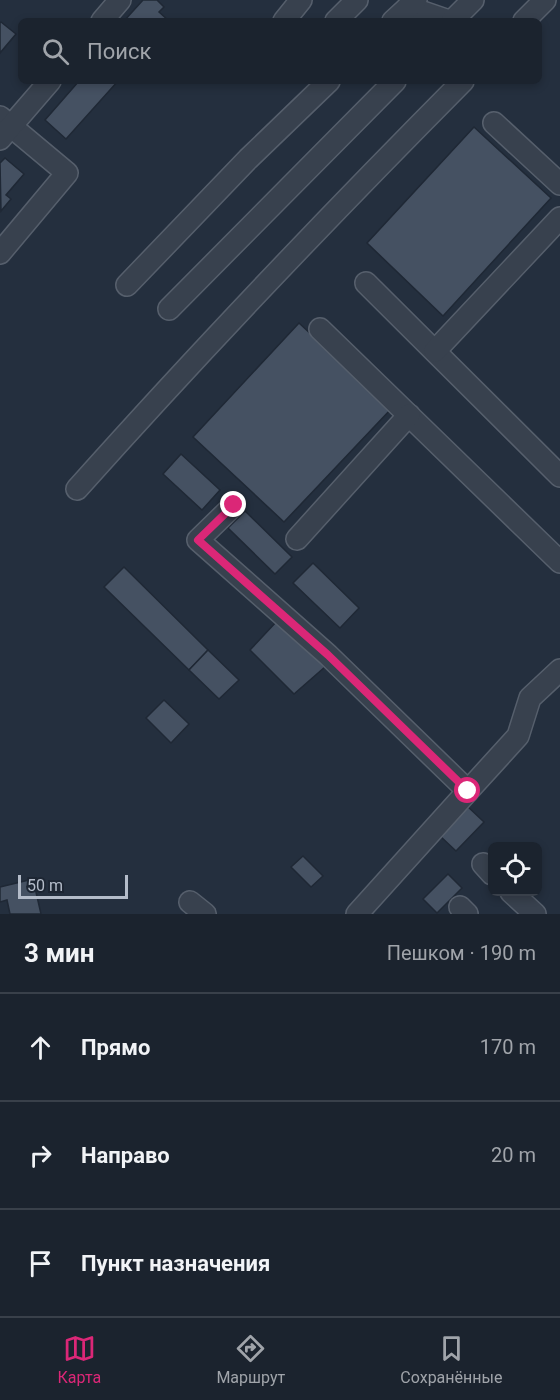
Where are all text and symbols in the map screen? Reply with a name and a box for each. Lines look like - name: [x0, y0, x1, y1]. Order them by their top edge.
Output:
- search box: [18, 18, 542, 84]
- icon: search: [39, 35, 72, 68]
- text: Поиск: [87, 39, 151, 64]
- route end: [220, 491, 246, 517]
- route start: [454, 777, 480, 803]
- map controls: [488, 842, 542, 896]
- button: locate: [488, 842, 542, 896]
- scale bar: [18, 872, 128, 900]
- text: 50 m: [27, 876, 63, 895]
- text: 3 мин: [24, 938, 95, 968]
- text: Пешком · 190 m: [387, 941, 536, 965]
- icon: ahead: [24, 1031, 57, 1064]
- text: Прямо: [81, 1035, 150, 1060]
- text: 170 m: [480, 1035, 536, 1059]
- icon: right: [24, 1139, 57, 1172]
- text: Направо: [81, 1143, 170, 1168]
- text: 20 m: [491, 1143, 536, 1167]
- icon: arrive: [24, 1247, 57, 1280]
- text: Пункт назначения: [81, 1251, 270, 1276]
- tab: Карта: [58, 1332, 101, 1387]
- tab: Маршрут: [216, 1332, 285, 1387]
- tab: Сохранённые: [400, 1332, 502, 1387]

